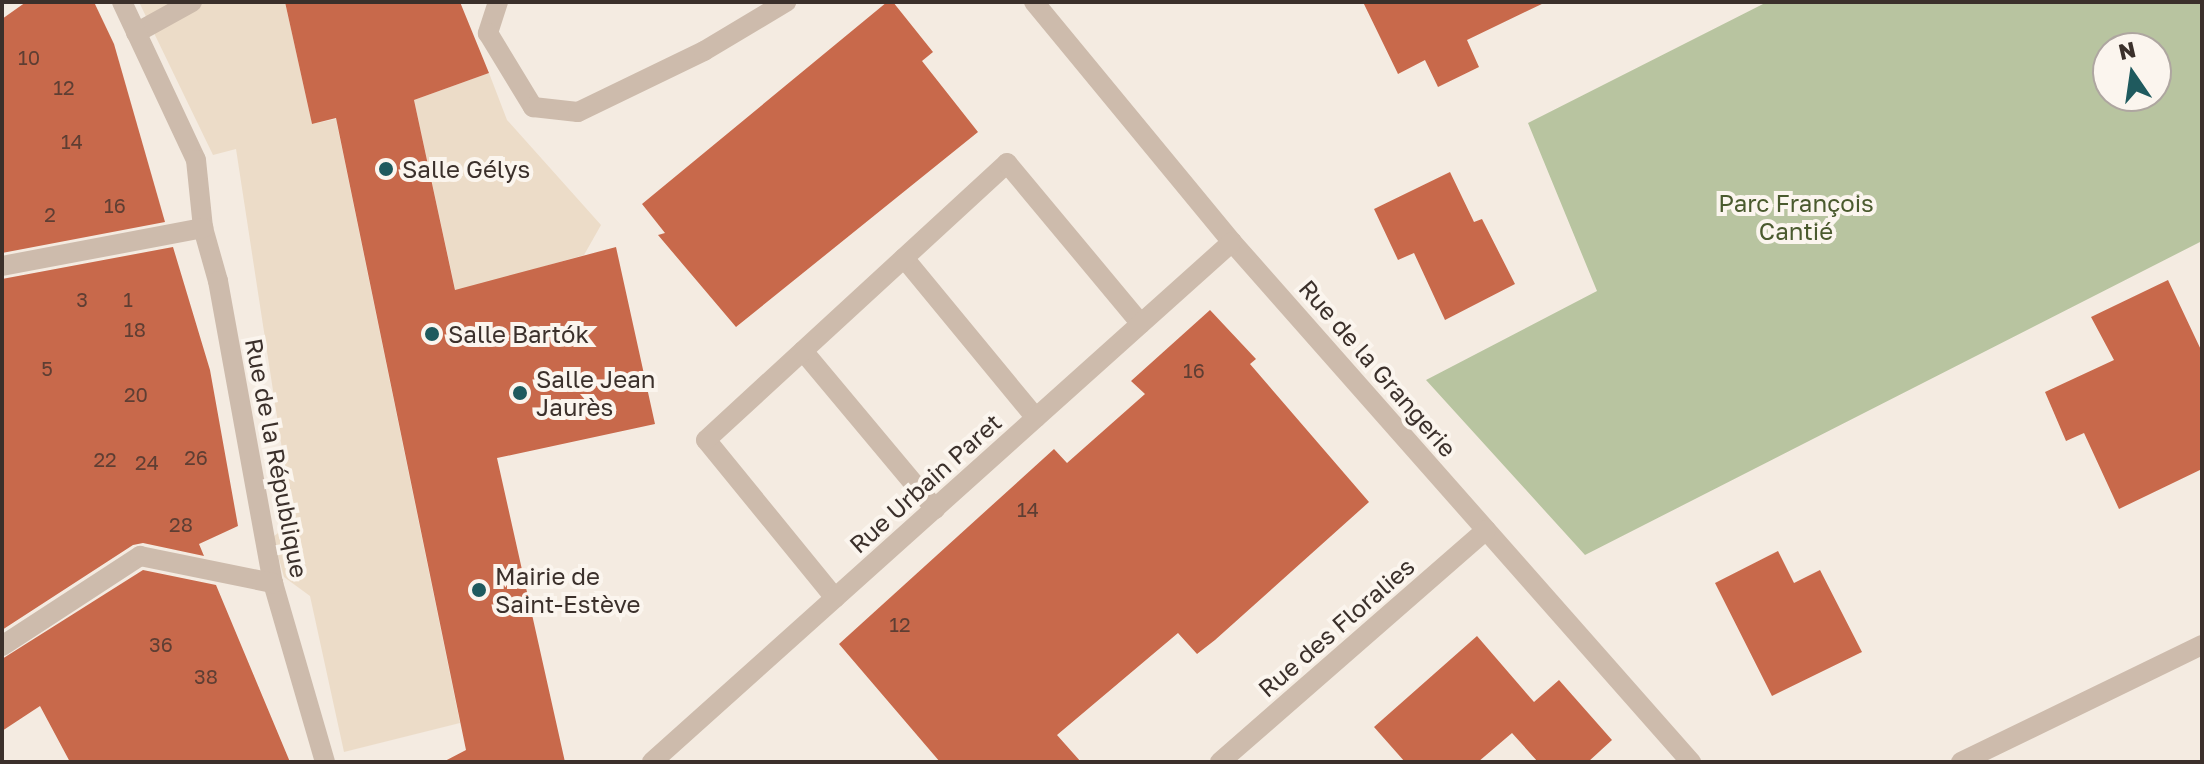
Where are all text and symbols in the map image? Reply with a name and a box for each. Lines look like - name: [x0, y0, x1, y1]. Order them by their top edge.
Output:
- north arrow: [2092, 32, 2172, 112]
- text: N: [2116, 35, 2138, 65]
- house number: 10: [18, 45, 40, 69]
- house number: 12: [53, 75, 75, 99]
- house number: 14: [61, 129, 83, 153]
- place label: Salle Gélys: [402, 155, 530, 183]
- marker: Salle Gélys: [377, 160, 395, 178]
- park label: Parc François Cantié: [1718, 189, 1874, 245]
- house number: 16: [104, 193, 126, 217]
- house number: 2: [44, 202, 56, 226]
- street label: Rue de la Grangerie: [1293, 274, 1463, 462]
- house number: 3: [76, 287, 88, 311]
- house number: 1: [123, 287, 133, 311]
- house number: 18: [124, 317, 146, 341]
- place label: Salle Bartók: [448, 320, 589, 348]
- marker: Salle Bartók: [423, 325, 441, 343]
- street label: Rue de la République: [240, 336, 314, 580]
- house number: 5: [41, 356, 53, 380]
- house number: 16: [1183, 358, 1205, 382]
- place label: Salle Jean Jaurès: [536, 365, 656, 421]
- house number: 20: [124, 382, 148, 406]
- marker: Salle Jean Jaurès: [511, 384, 529, 402]
- street label: Rue Urbain Paret: [843, 407, 1007, 559]
- house number: 26: [184, 445, 208, 469]
- house number: 22: [93, 447, 117, 471]
- house number: 24: [135, 450, 159, 474]
- house number: 14: [1017, 497, 1039, 521]
- house number: 28: [169, 512, 193, 536]
- street label: Rue des Floralies: [1252, 551, 1420, 703]
- place label: Mairie de Saint-Estève: [495, 562, 640, 618]
- marker: Mairie de Saint-Estève: [470, 581, 488, 599]
- house number: 12: [889, 612, 911, 636]
- house number: 36: [149, 632, 173, 656]
- house number: 38: [194, 664, 218, 688]

